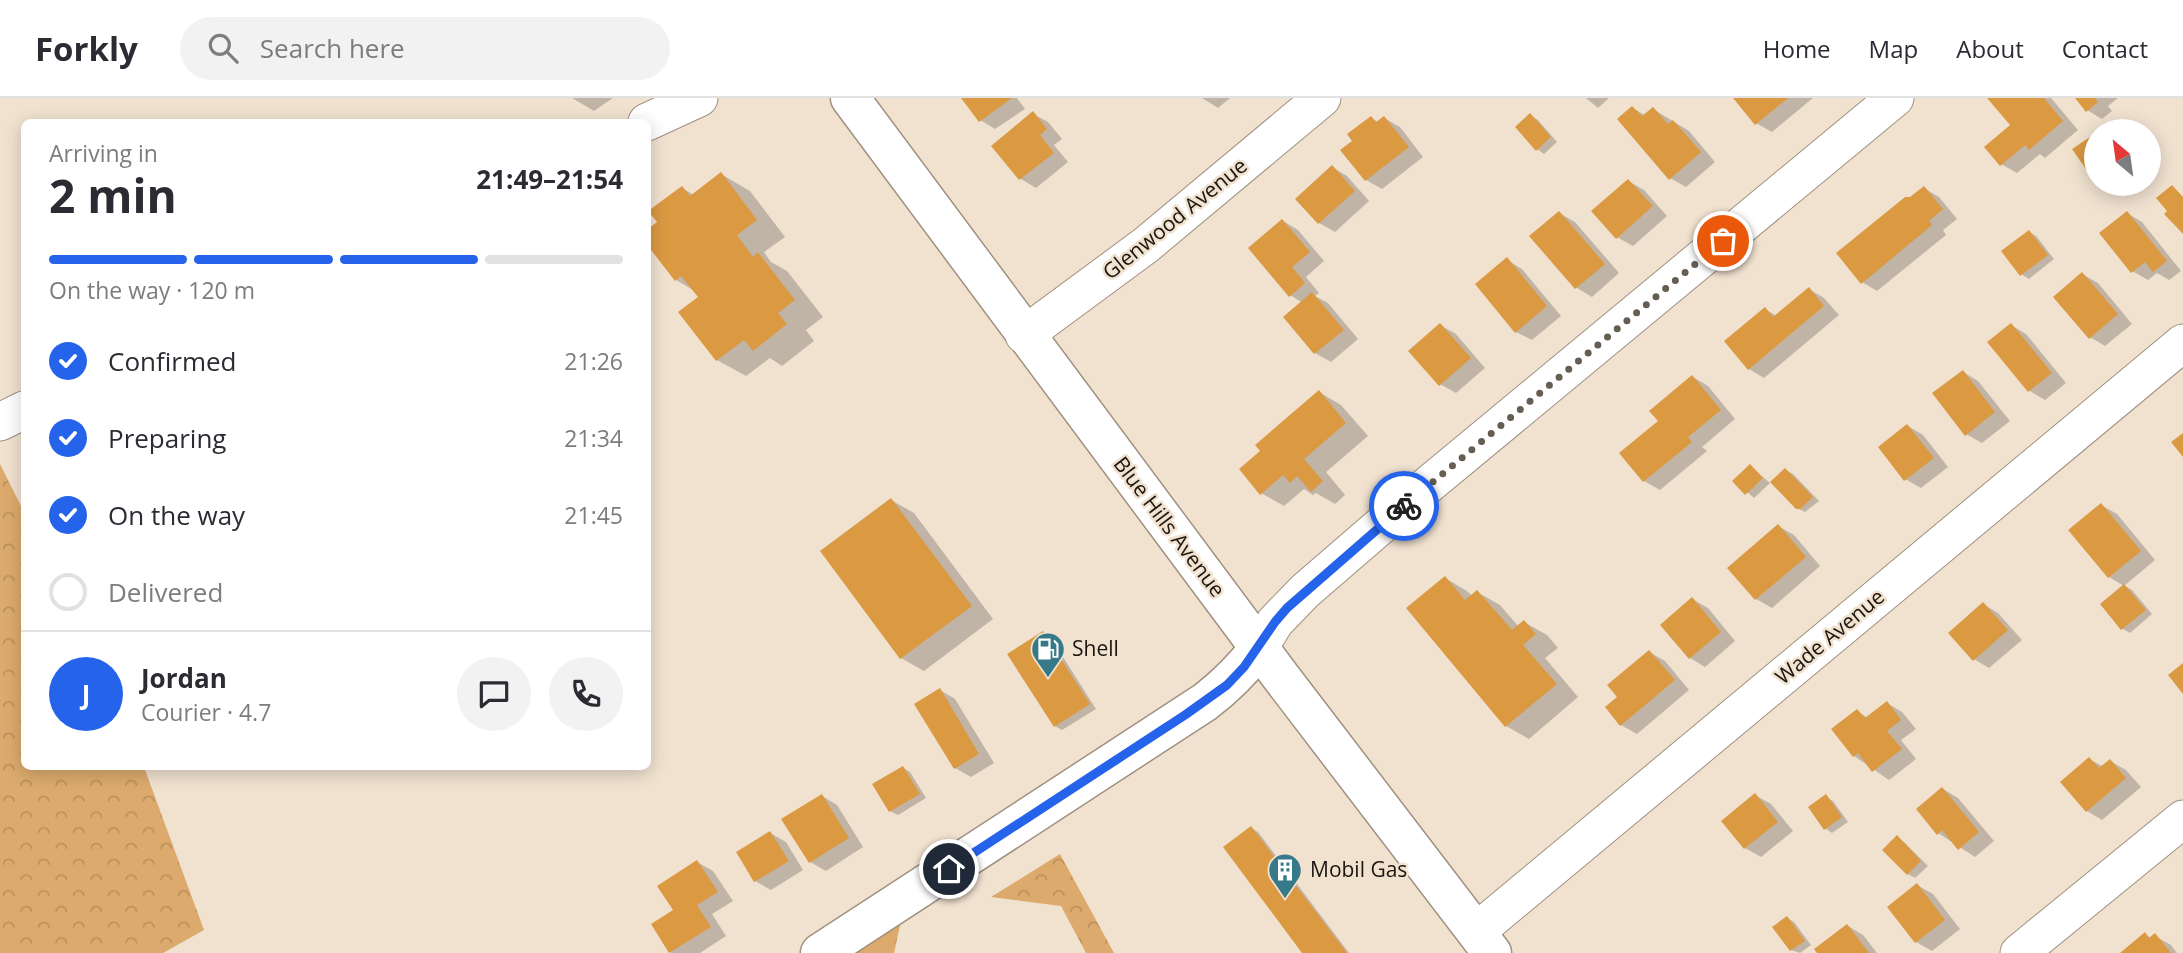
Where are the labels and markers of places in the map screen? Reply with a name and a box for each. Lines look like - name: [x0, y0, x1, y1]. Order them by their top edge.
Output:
- pin: [1693, 211, 1753, 271]
- fuel station icon: Shell: [1029, 630, 1067, 679]
- place label: Shell: [1072, 634, 1119, 662]
- pin: [919, 839, 979, 899]
- building icon: Mobil Gas: [1266, 851, 1304, 900]
- place label: Mobil Gas: [1310, 855, 1407, 883]

